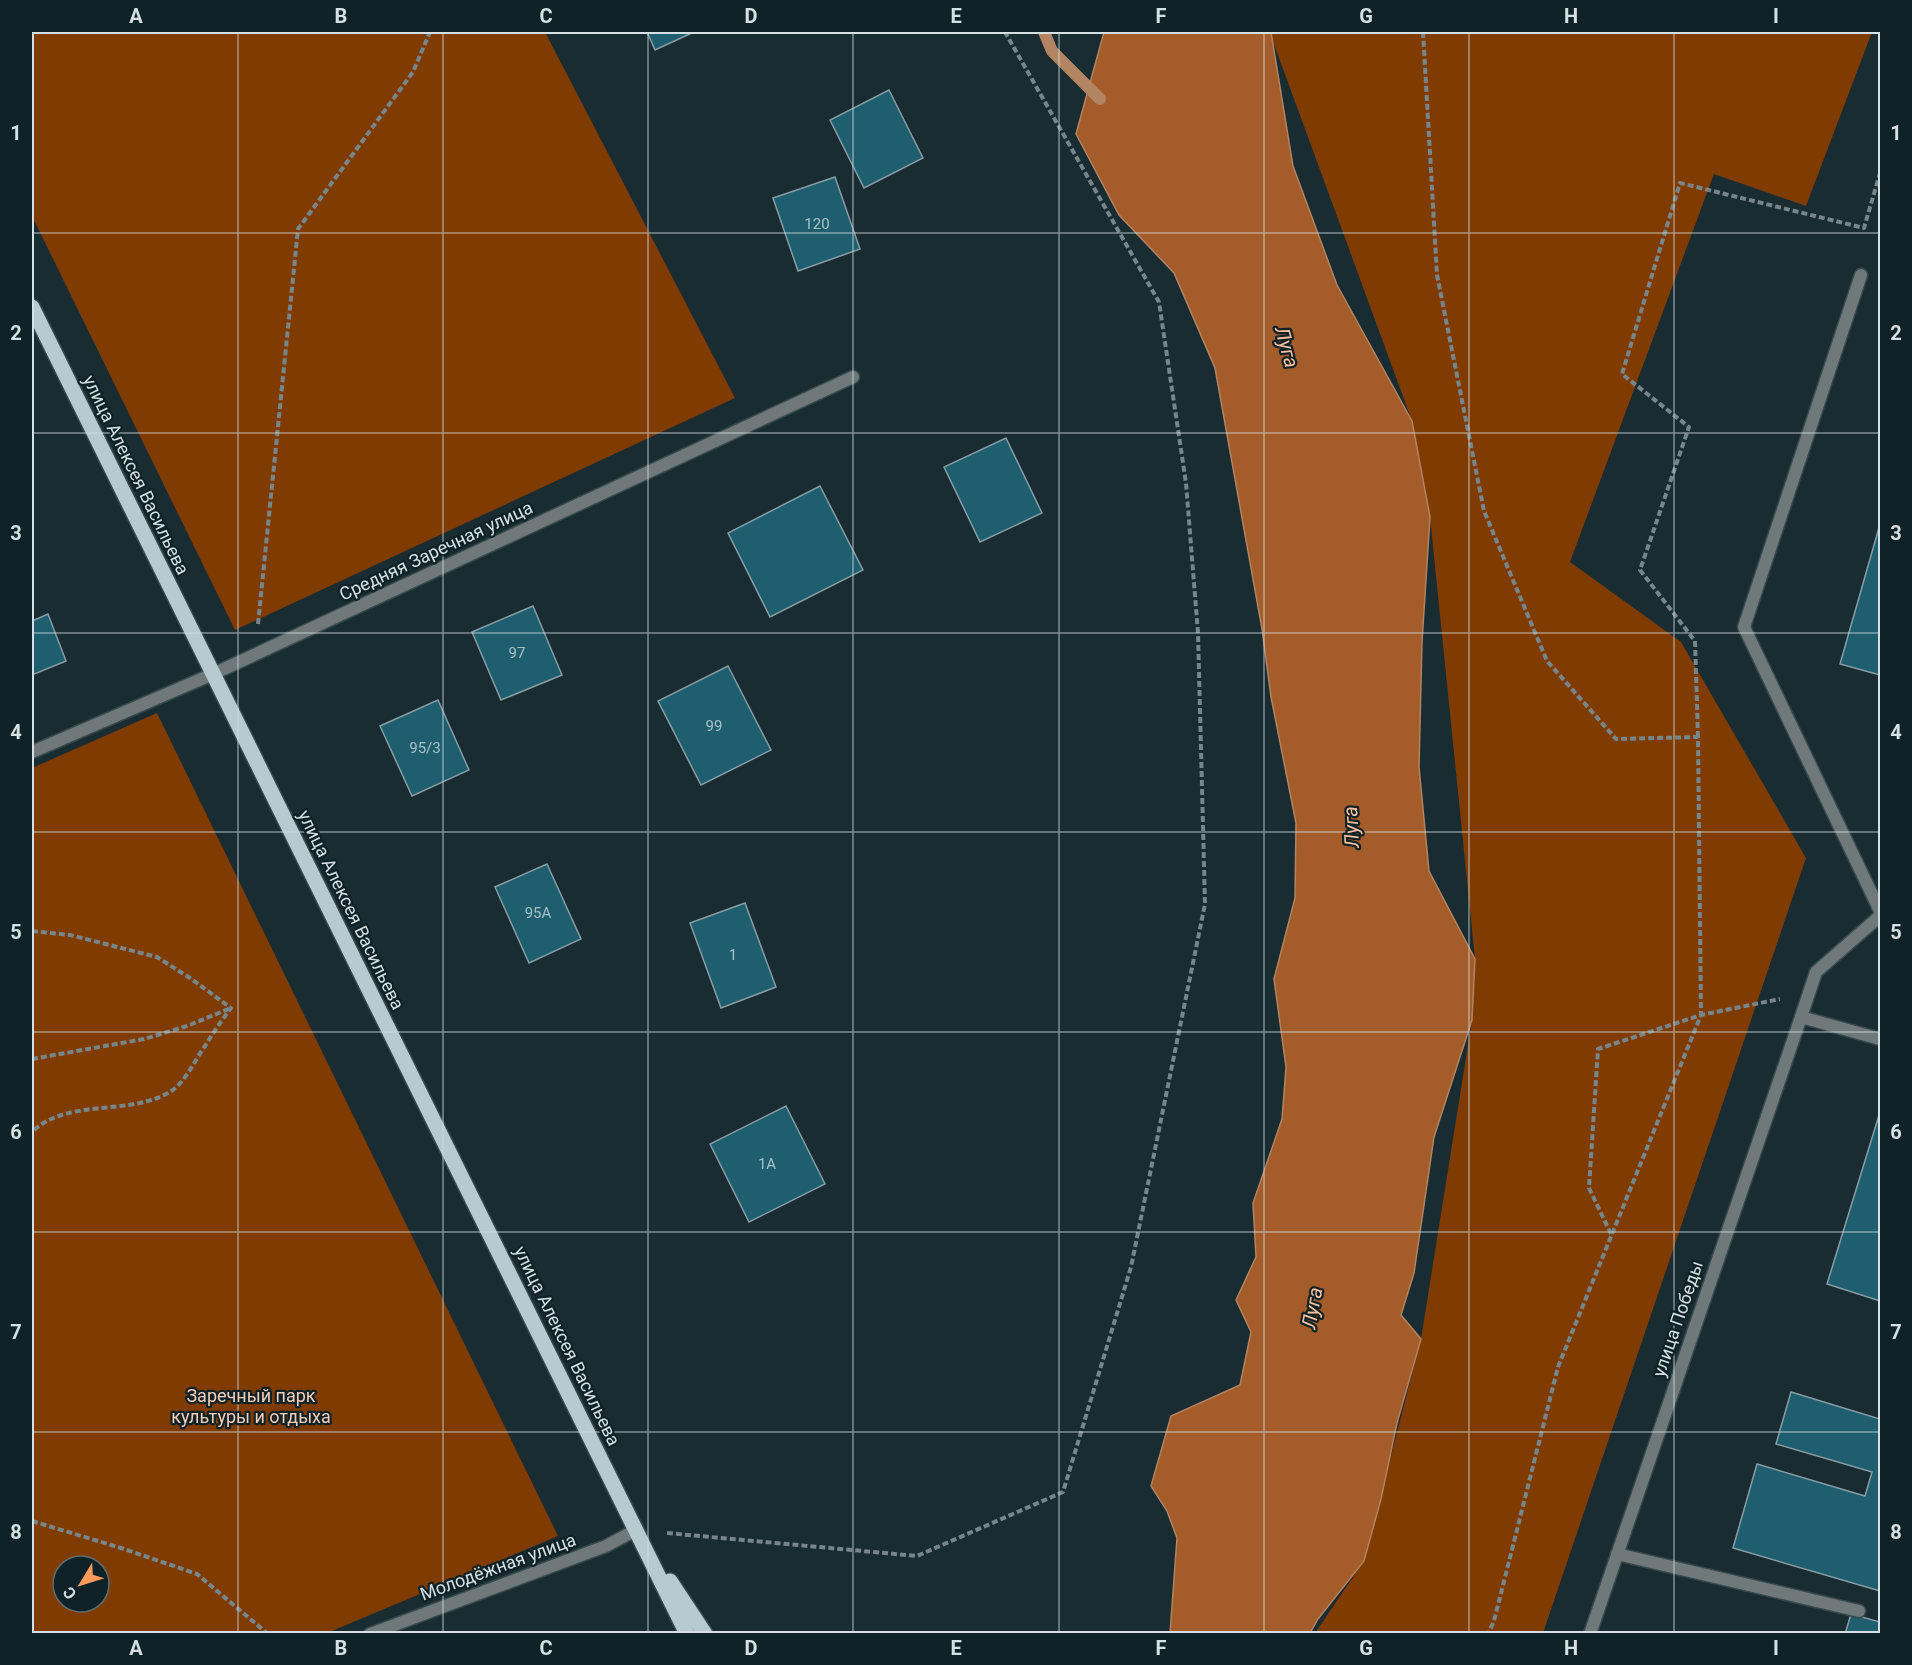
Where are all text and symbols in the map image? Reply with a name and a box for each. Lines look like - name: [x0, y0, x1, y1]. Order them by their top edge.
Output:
- text: A: [129, 4, 143, 28]
- text: B: [335, 4, 347, 28]
- text: C: [539, 4, 553, 28]
- text: D: [745, 4, 758, 28]
- text: E: [950, 4, 962, 28]
- text: F: [1156, 4, 1167, 28]
- text: G: [1359, 4, 1373, 28]
- text: H: [1564, 4, 1578, 28]
- text: I: [1773, 4, 1779, 28]
- text: 1: [10, 121, 22, 145]
- text: 1: [1890, 121, 1902, 145]
- house number: 120: [804, 215, 830, 233]
- text: 2: [10, 321, 22, 345]
- text: 2: [1890, 321, 1902, 345]
- water label: Луга: [1270, 323, 1304, 370]
- street label: улица Алексея Васильева: [79, 372, 194, 578]
- street label: Средняя Заречная улица: [336, 497, 536, 605]
- text: 3: [10, 521, 22, 545]
- text: 3: [1890, 521, 1902, 545]
- house number: 97: [509, 644, 525, 662]
- house number: 99: [706, 717, 722, 735]
- text: 4: [10, 720, 22, 744]
- text: 4: [1890, 720, 1902, 744]
- house number: 95/3: [409, 739, 441, 757]
- water label: Луга: [1338, 806, 1364, 849]
- street label: улица Алексея Васильева: [294, 807, 409, 1013]
- house number: 95А: [525, 904, 552, 922]
- text: 5: [10, 920, 22, 944]
- text: 5: [1890, 920, 1902, 944]
- house number: 1: [729, 946, 737, 964]
- text: 6: [10, 1120, 22, 1144]
- text: 6: [1890, 1120, 1902, 1144]
- house number: 1А: [758, 1155, 776, 1173]
- street label: улица Алексея Васильева: [510, 1243, 625, 1449]
- street label: улица Победы: [1648, 1258, 1707, 1380]
- water label: Луга: [1296, 1285, 1327, 1332]
- text: 7: [10, 1320, 22, 1344]
- text: 7: [1890, 1320, 1902, 1344]
- park label: Заречный парк культуры и отдыха: [171, 1385, 331, 1427]
- text: 8: [10, 1520, 22, 1544]
- text: 8: [1890, 1520, 1902, 1544]
- street label: Молодёжная улица: [417, 1529, 578, 1604]
- north arrow: [51, 1554, 111, 1614]
- text: С: [59, 1583, 80, 1603]
- text: A: [129, 1636, 143, 1660]
- text: B: [335, 1636, 347, 1660]
- text: C: [539, 1636, 553, 1660]
- text: D: [745, 1636, 758, 1660]
- text: E: [950, 1636, 962, 1660]
- text: F: [1156, 1636, 1167, 1660]
- text: G: [1359, 1636, 1373, 1660]
- text: H: [1564, 1636, 1578, 1660]
- text: I: [1773, 1636, 1779, 1660]

